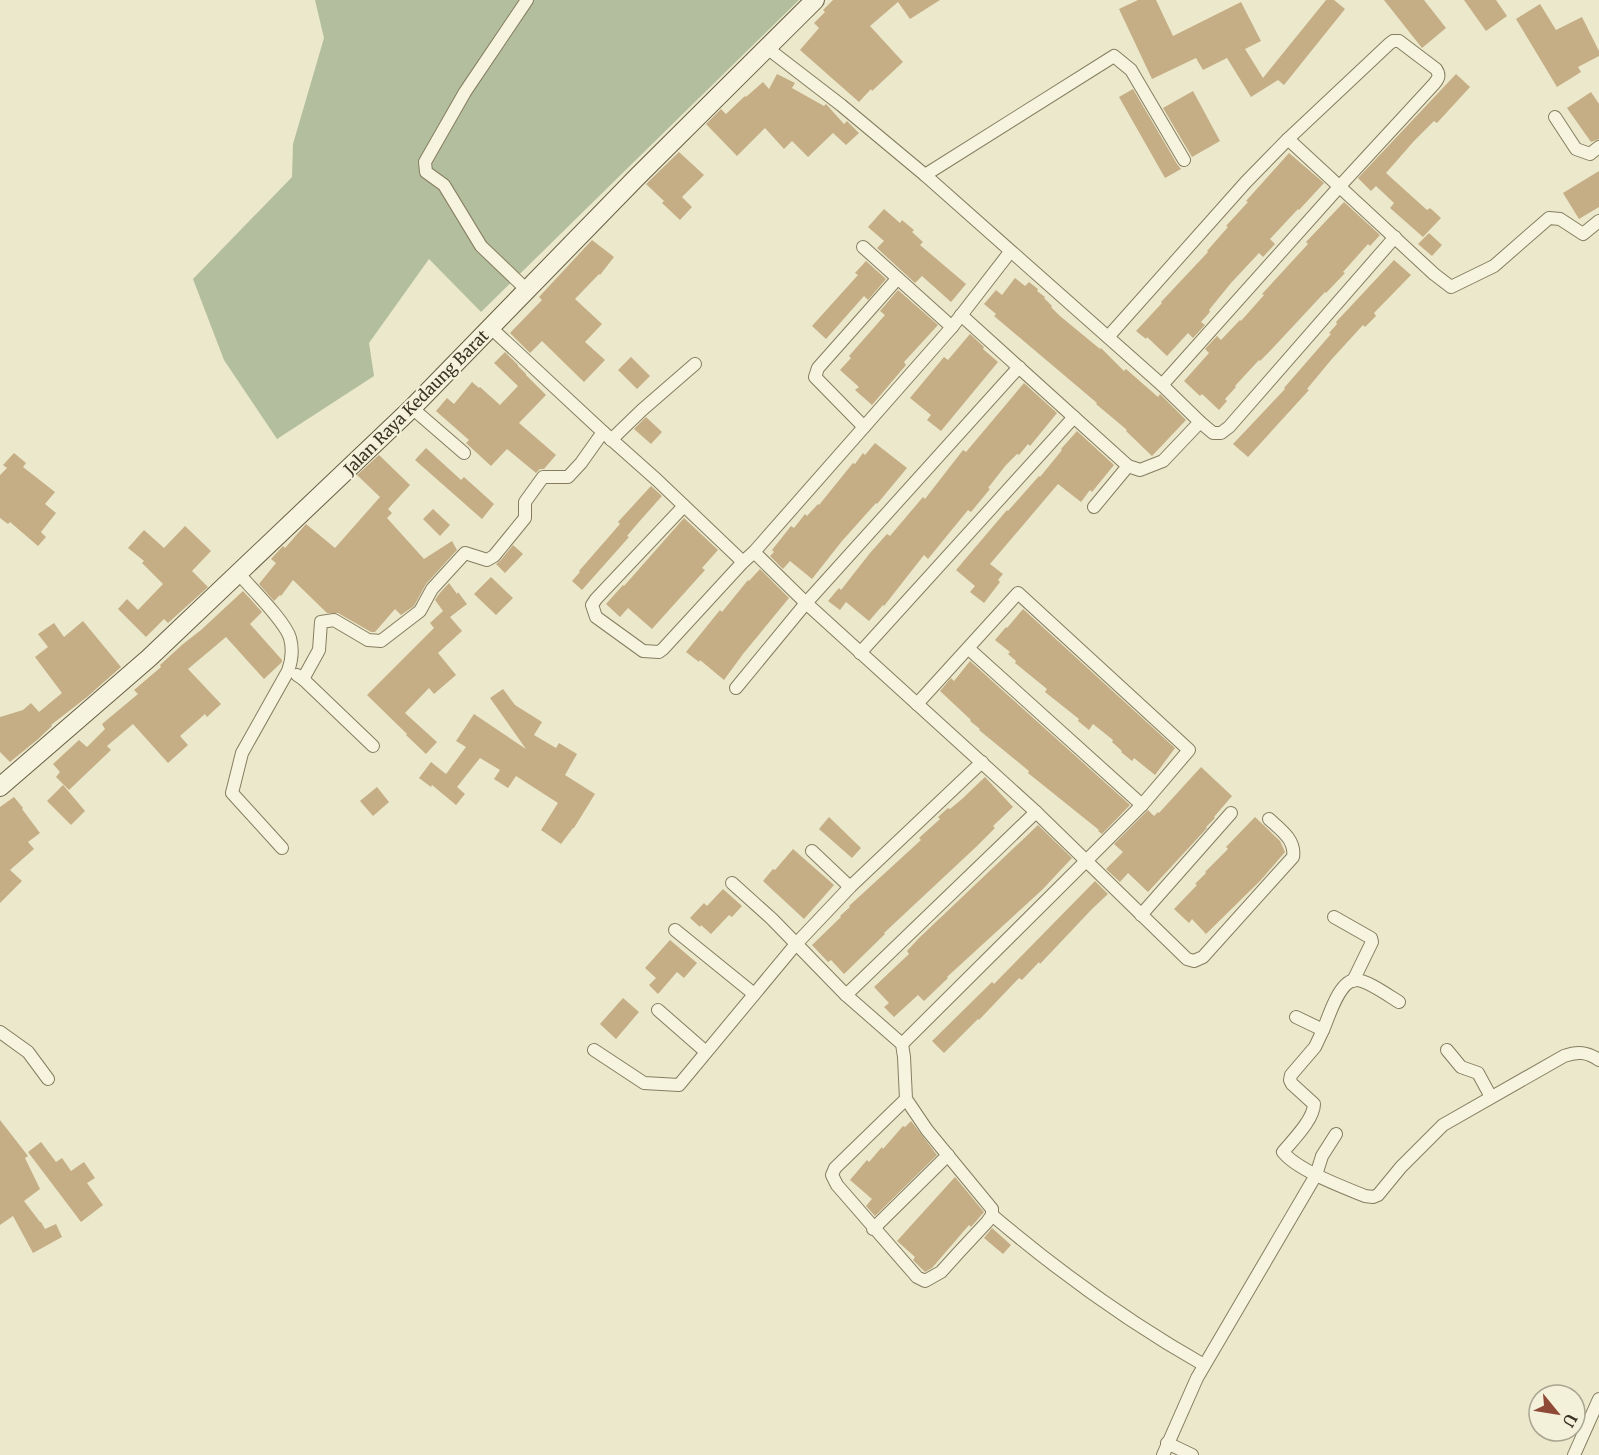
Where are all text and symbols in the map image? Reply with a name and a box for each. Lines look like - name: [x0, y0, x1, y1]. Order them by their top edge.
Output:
- street label: Jalan Raya Kedaung Barat: [339, 325, 493, 479]
- north arrow: [1527, 1383, 1587, 1443]
- text: U: [1558, 1410, 1582, 1431]

